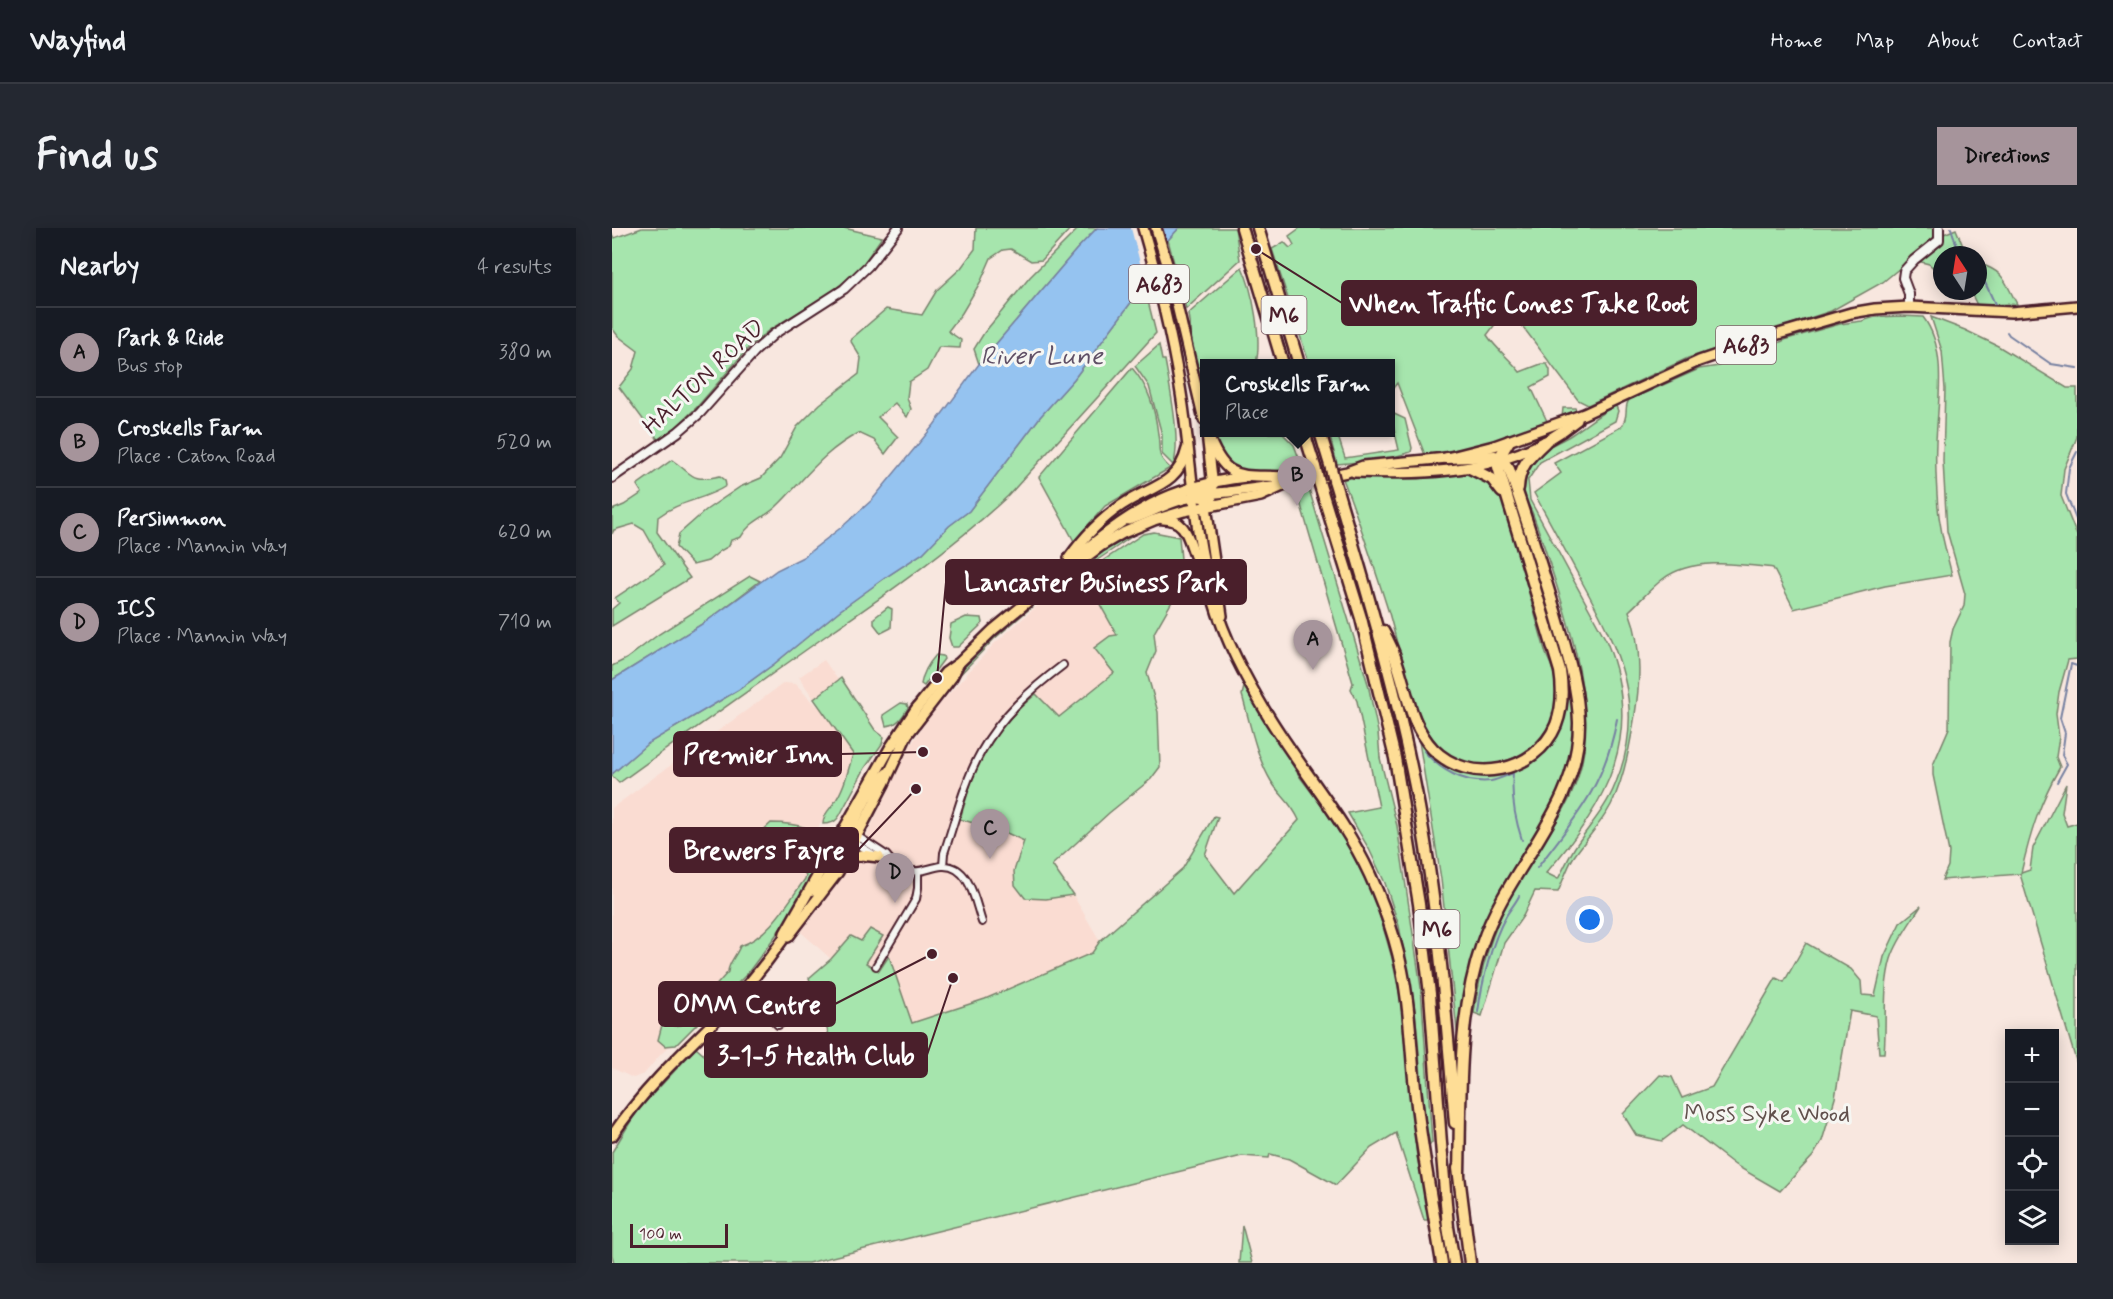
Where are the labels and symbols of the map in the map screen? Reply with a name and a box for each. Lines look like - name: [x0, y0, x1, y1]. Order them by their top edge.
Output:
- north arrow: [1933, 246, 1987, 300]
- road number: A683: [1129, 265, 1189, 303]
- callout: When Traffic Cones Take Root: [1342, 281, 1696, 325]
- text: When Traffic Cones Take Root: [1348, 288, 1689, 322]
- road number: M6: [1262, 296, 1306, 334]
- street label: HALTON ROAD: [636, 312, 772, 442]
- road number: A683: [1716, 326, 1776, 364]
- water label: River Lune: [981, 340, 1105, 374]
- pin: B: [1278, 456, 1316, 506]
- callout: Lancaster Business Park: [946, 560, 1246, 604]
- text: Lancaster Business Park: [964, 567, 1228, 601]
- pin: A: [1294, 620, 1332, 670]
- callout: Premier Inn: [674, 732, 841, 776]
- text: Premier Inn: [683, 739, 834, 773]
- pin: C: [970, 810, 1010, 859]
- callout: Brewers Fayre: [670, 828, 858, 872]
- text: Brewers Fayre: [683, 835, 845, 869]
- pin: D: [876, 854, 914, 903]
- your location: [1575, 905, 1604, 934]
- road number: M6: [1414, 910, 1460, 948]
- callout: OMM Centre: [659, 982, 835, 1026]
- text: OMM Centre: [673, 989, 821, 1023]
- callout: 3-1-5 Health Club: [705, 1033, 927, 1077]
- text: 3-1-5 Health Club: [717, 1040, 915, 1074]
- park label: Moss Syke Wood: [1684, 1099, 1850, 1130]
- scale bar: [630, 1221, 728, 1248]

